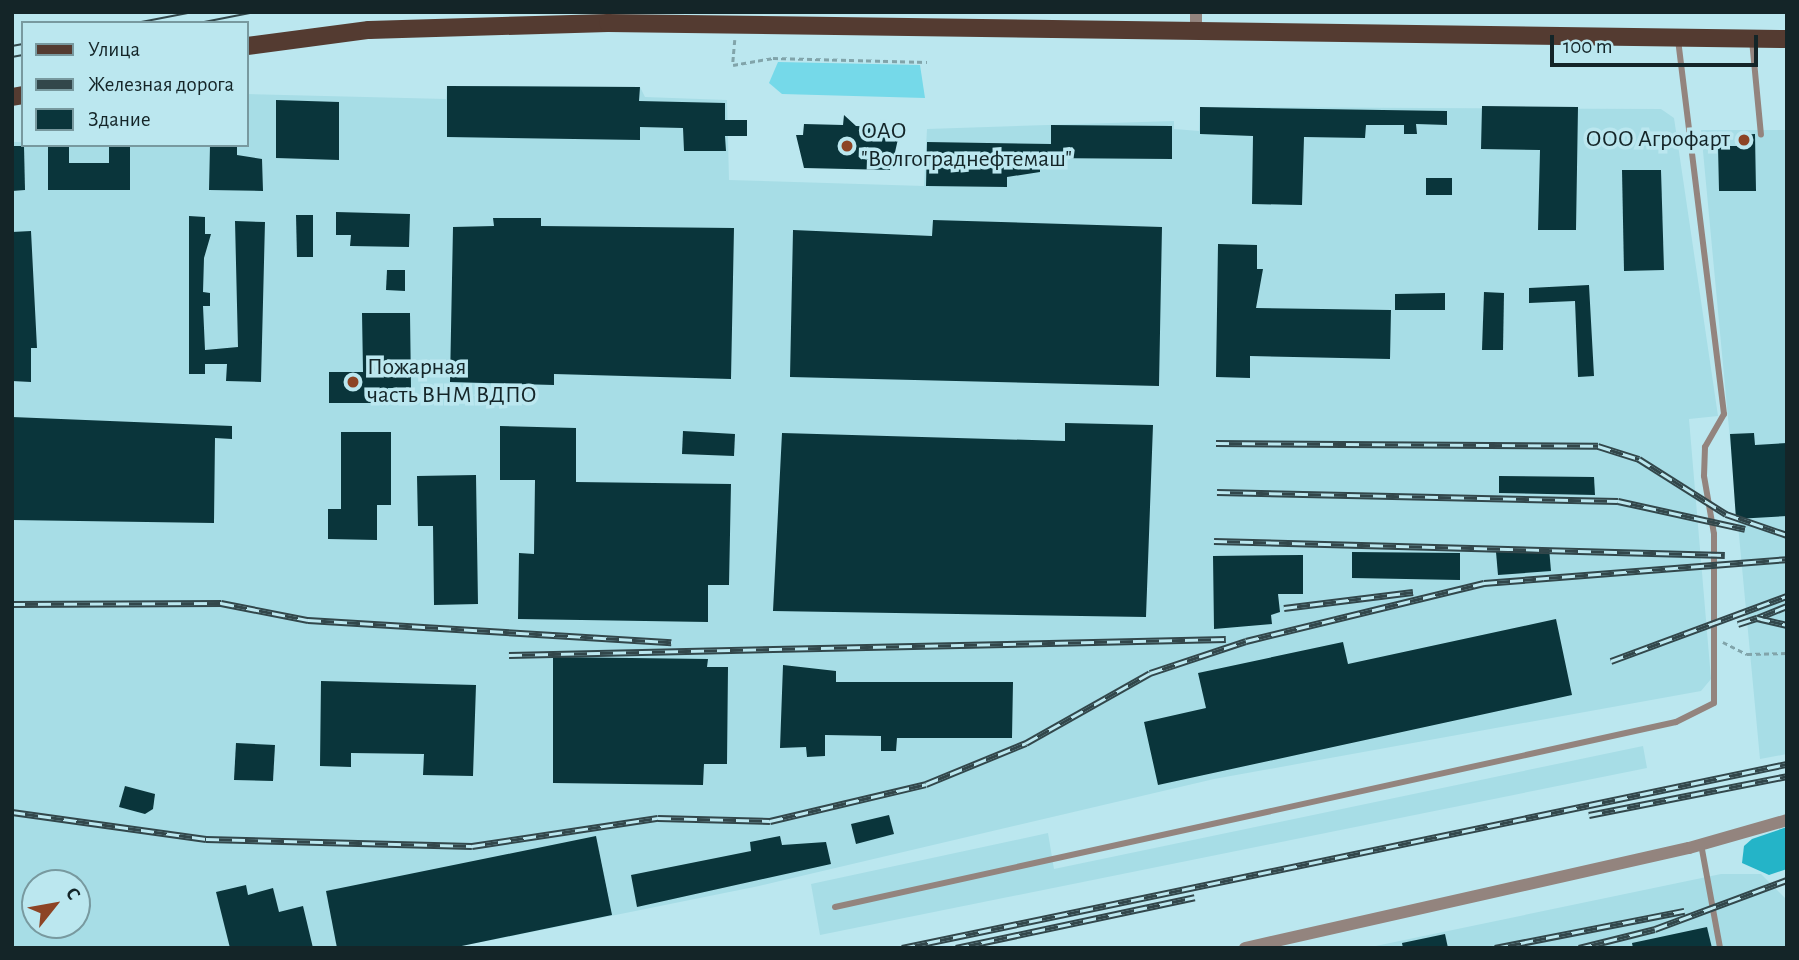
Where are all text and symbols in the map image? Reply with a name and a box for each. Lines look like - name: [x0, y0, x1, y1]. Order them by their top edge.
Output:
- legend: [21, 21, 248, 147]
- scale bar: [1554, 21, 1762, 65]
- text: 100 m: [1563, 36, 1613, 57]
- text: Улица: [88, 39, 140, 60]
- text: Железная дорога: [88, 74, 234, 95]
- text: Здание: [88, 109, 151, 130]
- place label: ОАО "Волгограднефтемаш": [861, 118, 1072, 174]
- place label: ООО Агрофарт: [1585, 126, 1730, 154]
- marker: ООО Агрофарт: [1736, 132, 1752, 148]
- marker: ОАО "Волгограднефтемаш": [839, 138, 855, 154]
- place label: Пожарная часть ВНМ ВДПО: [367, 354, 537, 410]
- marker: Пожарная часть ВНМ ВДПО: [345, 374, 361, 390]
- north arrow: [21, 869, 91, 939]
- text: С: [62, 885, 84, 903]

